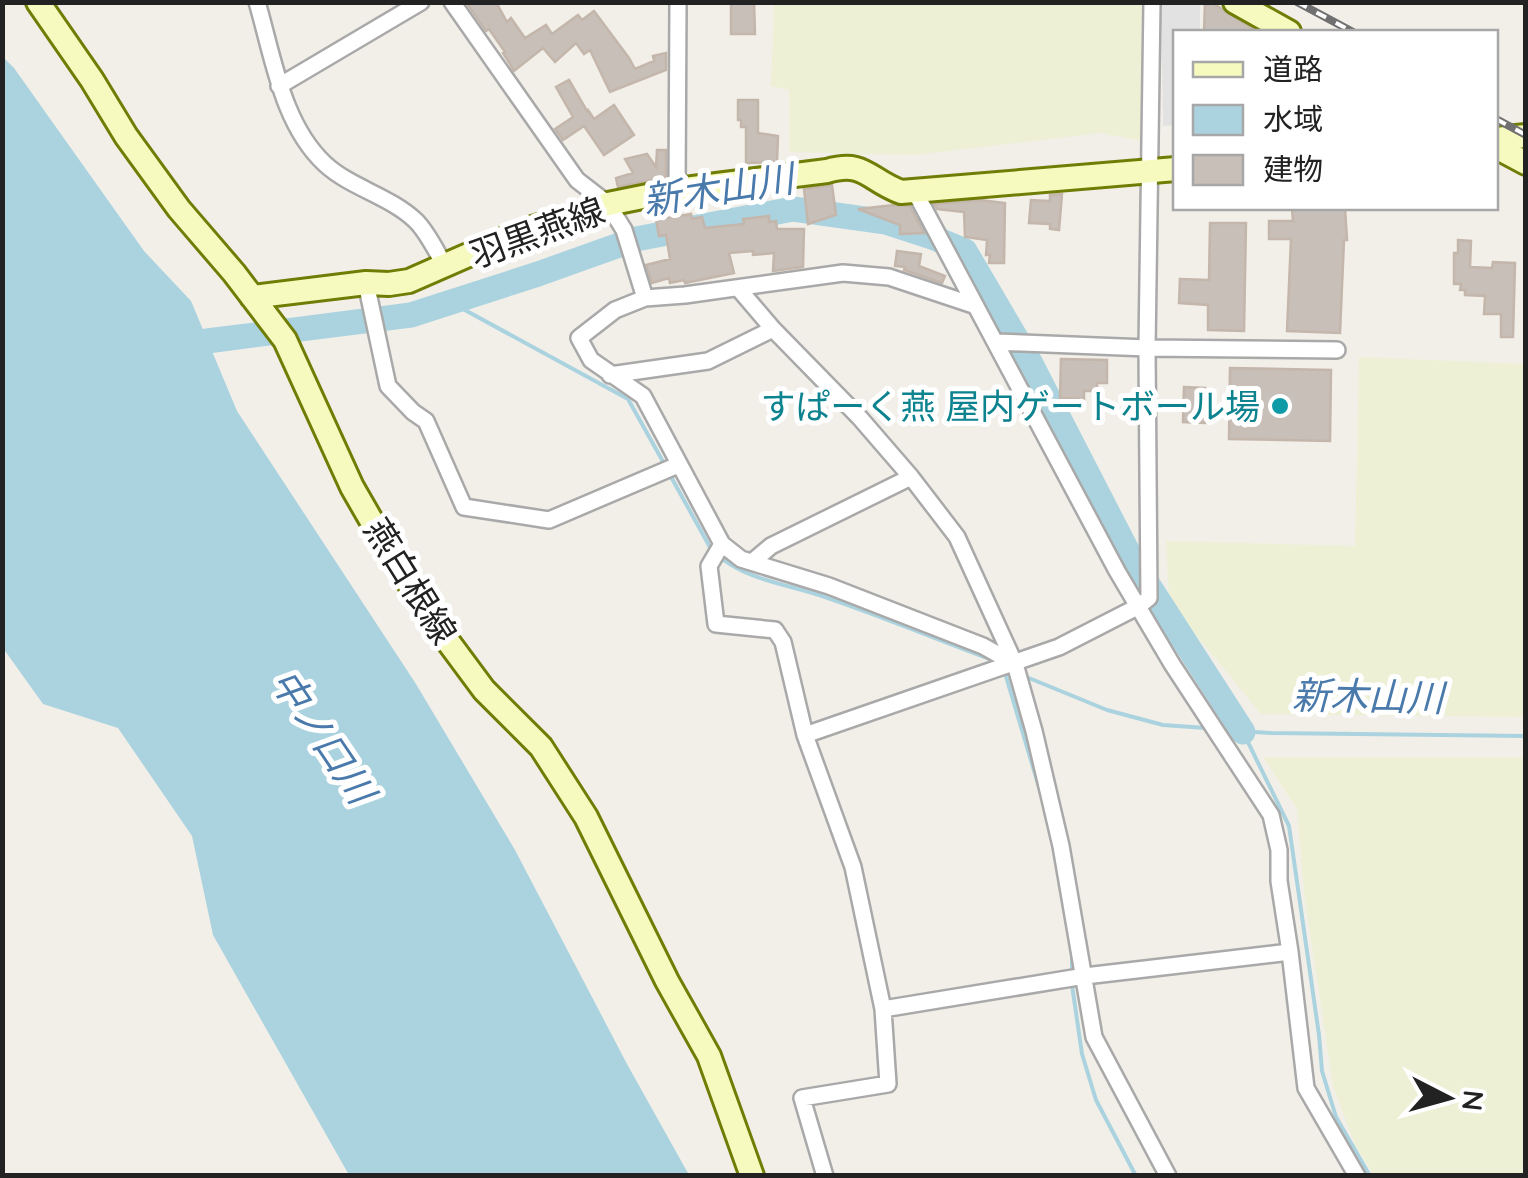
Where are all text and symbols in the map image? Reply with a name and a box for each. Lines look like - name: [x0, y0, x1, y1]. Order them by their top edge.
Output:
- legend: [1173, 30, 1498, 210]
- text: 道路: [1263, 50, 1323, 88]
- text: 水域: [1263, 100, 1323, 138]
- text: 建物: [1263, 150, 1323, 188]
- water label: 新木山川: [639, 153, 801, 225]
- street label: 羽黒燕線: [464, 187, 610, 277]
- place label: すぱーく燕 屋内ゲートボール場: [760, 384, 1260, 428]
- marker: すぱーく燕 屋内ゲートボール場: [1269, 395, 1291, 417]
- street label: 燕白根線: [355, 510, 467, 652]
- water label: 中ノ口川: [261, 660, 388, 816]
- water label: 新木山川: [1292, 671, 1448, 721]
- north arrow: [1398, 1048, 1498, 1148]
- text: N: [1455, 1089, 1492, 1113]

